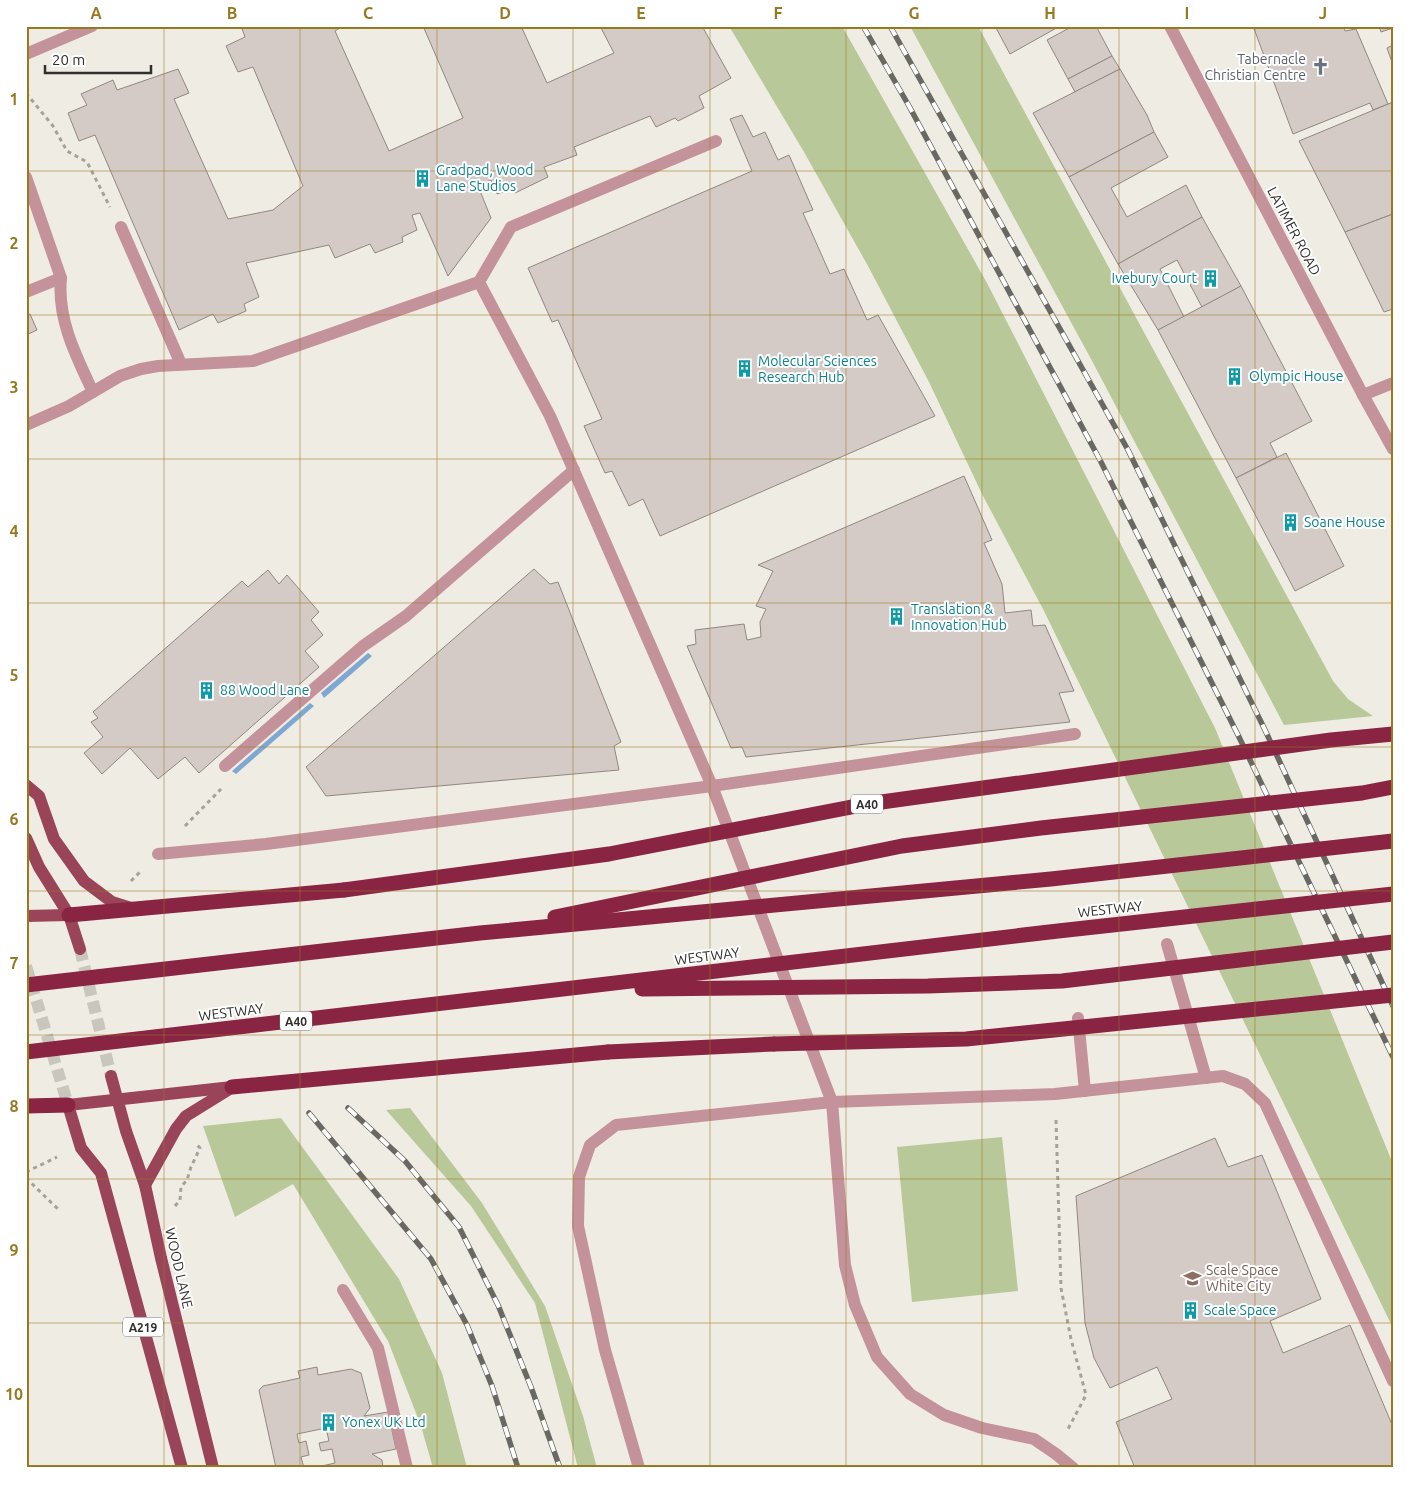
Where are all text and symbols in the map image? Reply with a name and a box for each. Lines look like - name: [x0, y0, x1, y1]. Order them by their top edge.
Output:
- text: A: [90, 4, 102, 22]
- text: B: [227, 4, 237, 22]
- text: C: [363, 4, 373, 22]
- text: D: [499, 4, 511, 22]
- text: E: [636, 4, 646, 22]
- text: F: [774, 4, 783, 22]
- text: G: [908, 4, 920, 22]
- text: H: [1044, 4, 1056, 22]
- text: I: [1185, 4, 1189, 22]
- text: J: [1319, 4, 1327, 22]
- scale bar: [45, 42, 151, 74]
- text: 20 m: [52, 51, 85, 68]
- place label: Tabernacle Christian Centre: [1205, 51, 1306, 83]
- church icon: Tabernacle Christian Centre: [1310, 57, 1330, 77]
- text: 1: [9, 90, 19, 108]
- place label: Gradpad, Wood Lane Studios: [436, 162, 534, 194]
- building icon: Gradpad, Wood Lane Studios: [412, 168, 432, 188]
- street label: LATIMER ROAD: [1264, 184, 1324, 278]
- text: 2: [9, 234, 19, 252]
- building icon: Ivebury Court: [1201, 268, 1221, 288]
- place label: Ivebury Court: [1112, 270, 1197, 286]
- place label: Molecular Sciences Research Hub: [758, 353, 877, 385]
- building icon: Molecular Sciences Research Hub: [734, 359, 754, 379]
- building icon: Olympic House: [1225, 366, 1245, 386]
- place label: Olympic House: [1249, 368, 1343, 384]
- text: 3: [9, 378, 19, 396]
- building icon: Soane House: [1280, 512, 1300, 532]
- place label: Soane House: [1304, 514, 1385, 530]
- text: 4: [9, 522, 19, 540]
- place label: Translation & Innovation Hub: [911, 601, 1007, 633]
- building icon: Translation & Innovation Hub: [887, 607, 907, 627]
- text: 5: [9, 666, 19, 684]
- building icon: 88 Wood Lane: [196, 680, 216, 700]
- place label: 88 Wood Lane: [220, 682, 310, 698]
- road number: A40: [851, 794, 883, 814]
- text: 6: [9, 810, 19, 828]
- street label: WESTWAY: [1077, 898, 1143, 920]
- street label: WESTWAY: [674, 944, 740, 968]
- text: 7: [9, 954, 19, 972]
- street label: WESTWAY: [198, 1000, 264, 1024]
- road number: A40: [280, 1011, 312, 1030]
- text: 8: [9, 1097, 19, 1115]
- street label: WOOD LANE: [162, 1226, 196, 1310]
- text: 9: [9, 1241, 19, 1259]
- place label: Scale Space White City: [1206, 1262, 1279, 1294]
- school or university icon: Scale Space White City: [1182, 1268, 1202, 1288]
- building icon: Scale Space: [1180, 1300, 1200, 1320]
- place label: Scale Space: [1204, 1302, 1277, 1318]
- road number: A219: [123, 1318, 163, 1336]
- text: 10: [5, 1385, 23, 1403]
- building icon: Yonex UK Ltd: [318, 1412, 338, 1432]
- place label: Yonex UK Ltd: [342, 1414, 426, 1430]

